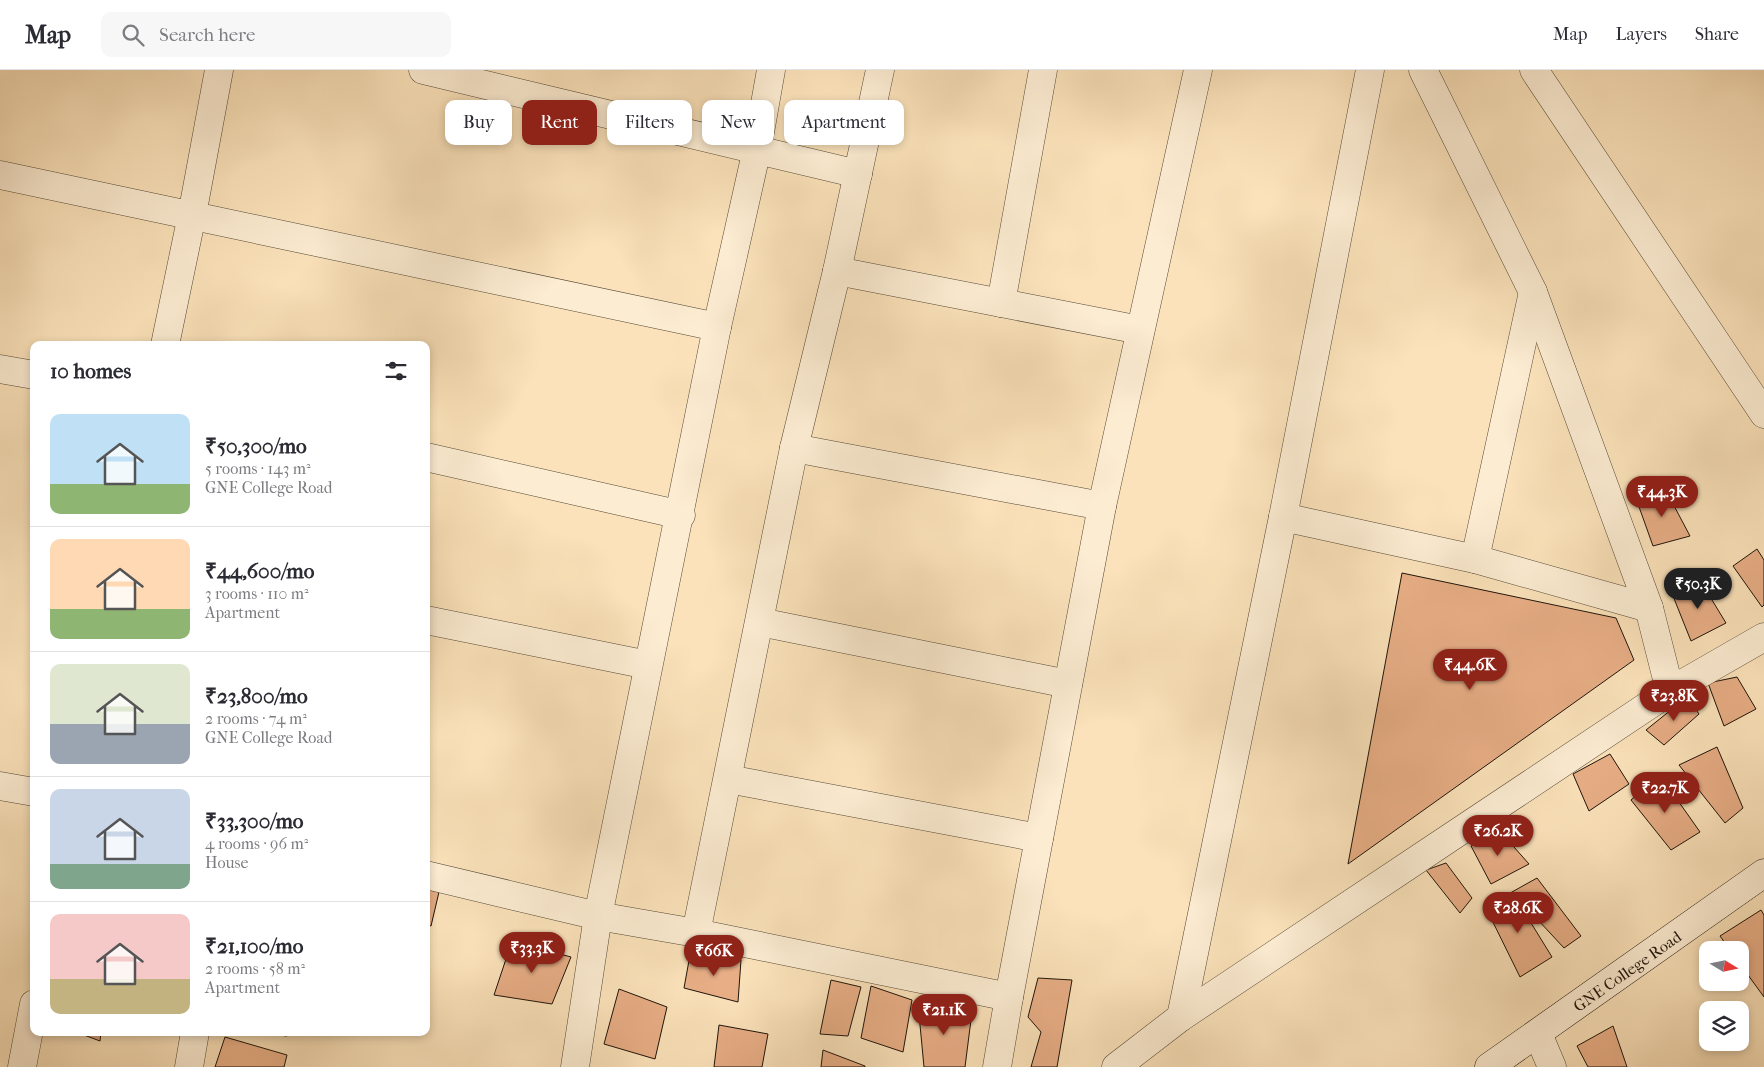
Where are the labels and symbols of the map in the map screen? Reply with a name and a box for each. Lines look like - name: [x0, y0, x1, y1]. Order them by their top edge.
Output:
- pin: ₹44.3K: [1621, 476, 1703, 518]
- pin: ₹50.3K: [1657, 568, 1739, 610]
- pin: ₹44.6K: [1429, 648, 1511, 691]
- pin: ₹23.8K: [1633, 680, 1715, 722]
- pin: ₹22.7K: [1624, 772, 1706, 814]
- pin: ₹26.2K: [1457, 814, 1539, 857]
- pin: ₹28.6K: [1477, 892, 1559, 934]
- street label: GNE College Road: [1570, 927, 1685, 1016]
- pin: ₹33.3K: [491, 932, 573, 974]
- pin: ₹66K: [684, 934, 744, 977]
- north arrow: [1699, 941, 1749, 991]
- pin: ₹21.1K: [903, 994, 985, 1036]

